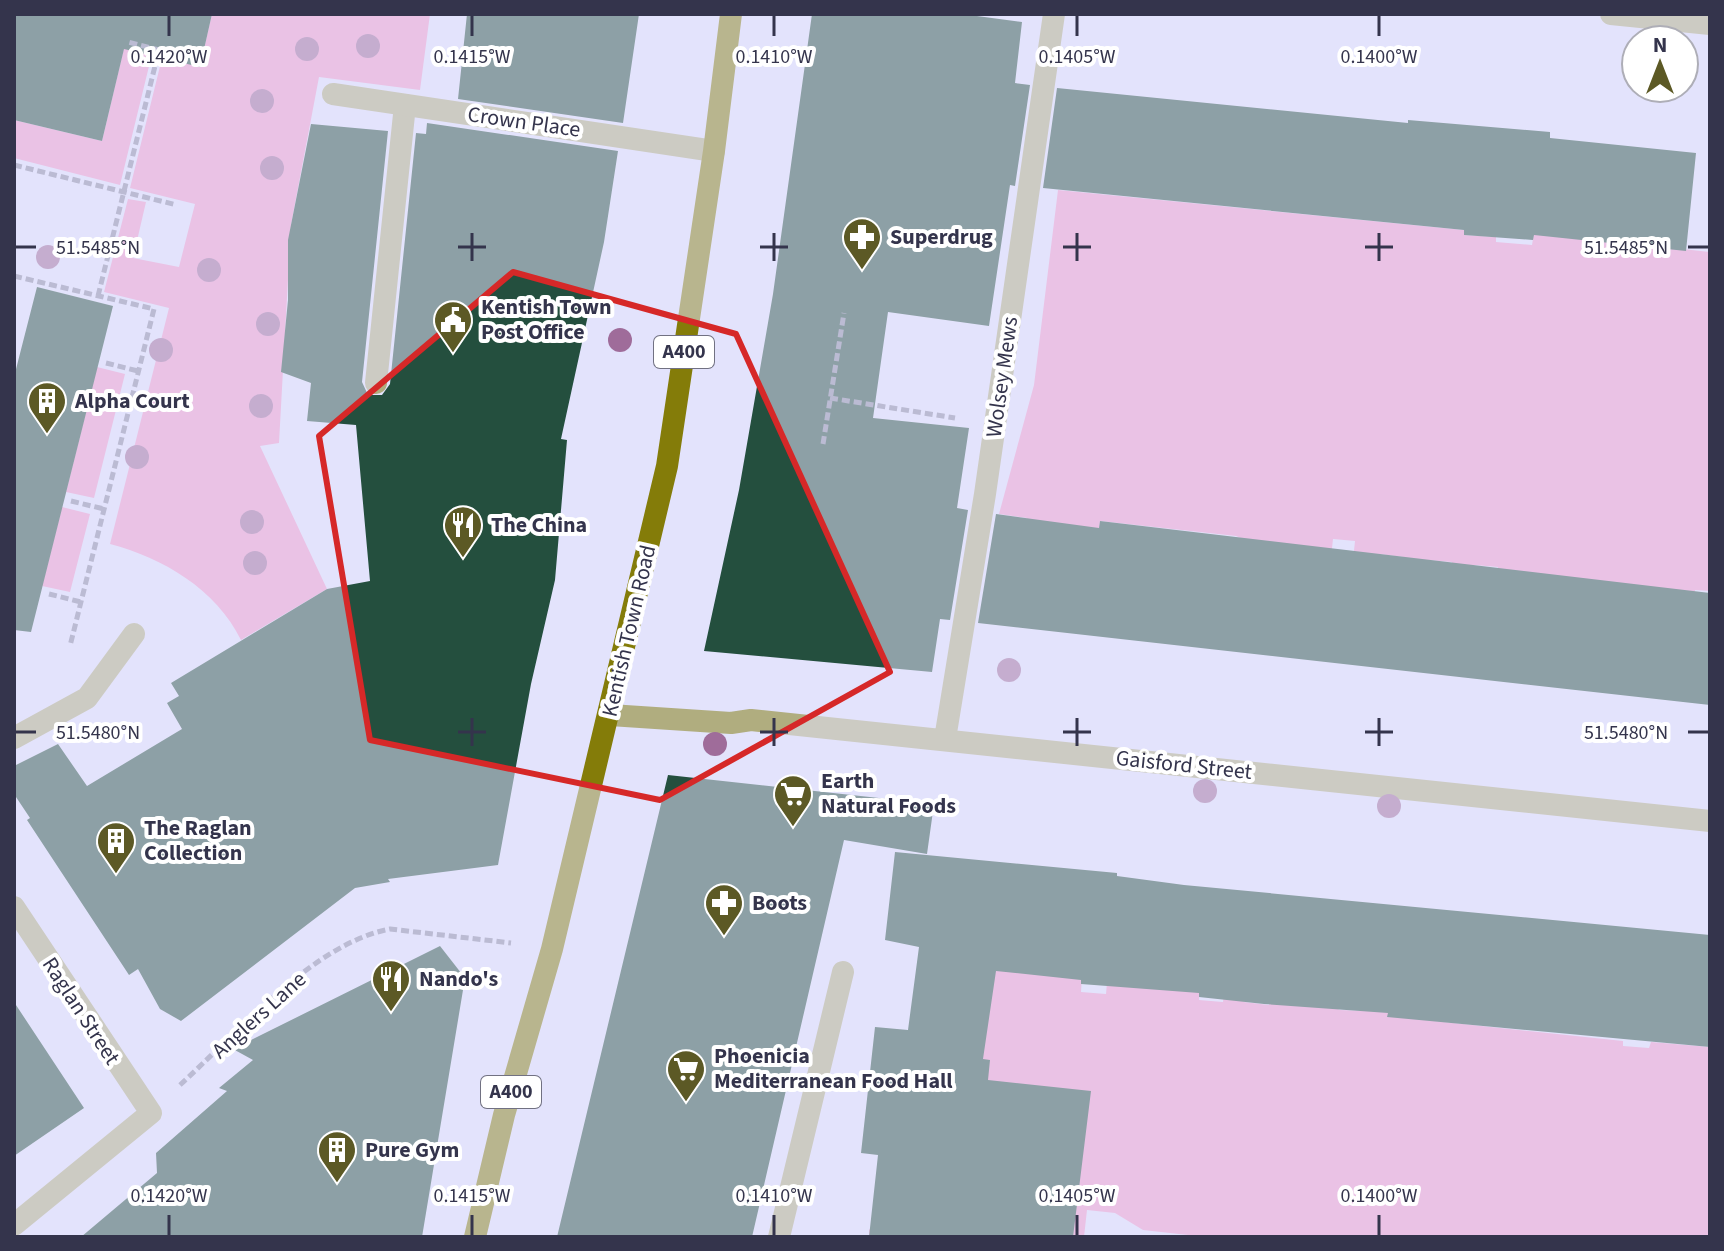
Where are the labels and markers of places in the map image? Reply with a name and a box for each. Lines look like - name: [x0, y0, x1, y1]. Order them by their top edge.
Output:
- pharmacy icon: Superdrug: [841, 216, 883, 271]
- place label: Superdrug: [890, 221, 993, 253]
- place label: Kentish Town Post Office: [481, 291, 612, 348]
- public building icon: Kentish Town Post Office: [432, 299, 474, 354]
- building icon: Alpha Court: [26, 380, 68, 435]
- place label: Alpha Court: [74, 385, 190, 417]
- restaurant icon: The China: [442, 504, 484, 559]
- place label: The China: [491, 509, 587, 541]
- place label: Earth Natural Foods: [821, 765, 956, 822]
- supermarket icon: Earth Natural Foods: [772, 773, 814, 828]
- place label: The Raglan Collection: [144, 812, 252, 869]
- building icon: The Raglan Collection: [95, 820, 137, 875]
- pharmacy icon: Boots: [703, 882, 745, 937]
- place label: Boots: [752, 887, 807, 919]
- restaurant icon: Nando's: [370, 958, 412, 1013]
- place label: Nando's: [419, 963, 498, 995]
- place label: Phoenicia Mediterranean Food Hall: [714, 1040, 953, 1097]
- supermarket icon: Phoenicia Mediterranean Food Hall: [665, 1048, 707, 1103]
- building icon: Pure Gym: [316, 1129, 358, 1184]
- place label: Pure Gym: [365, 1134, 459, 1166]

